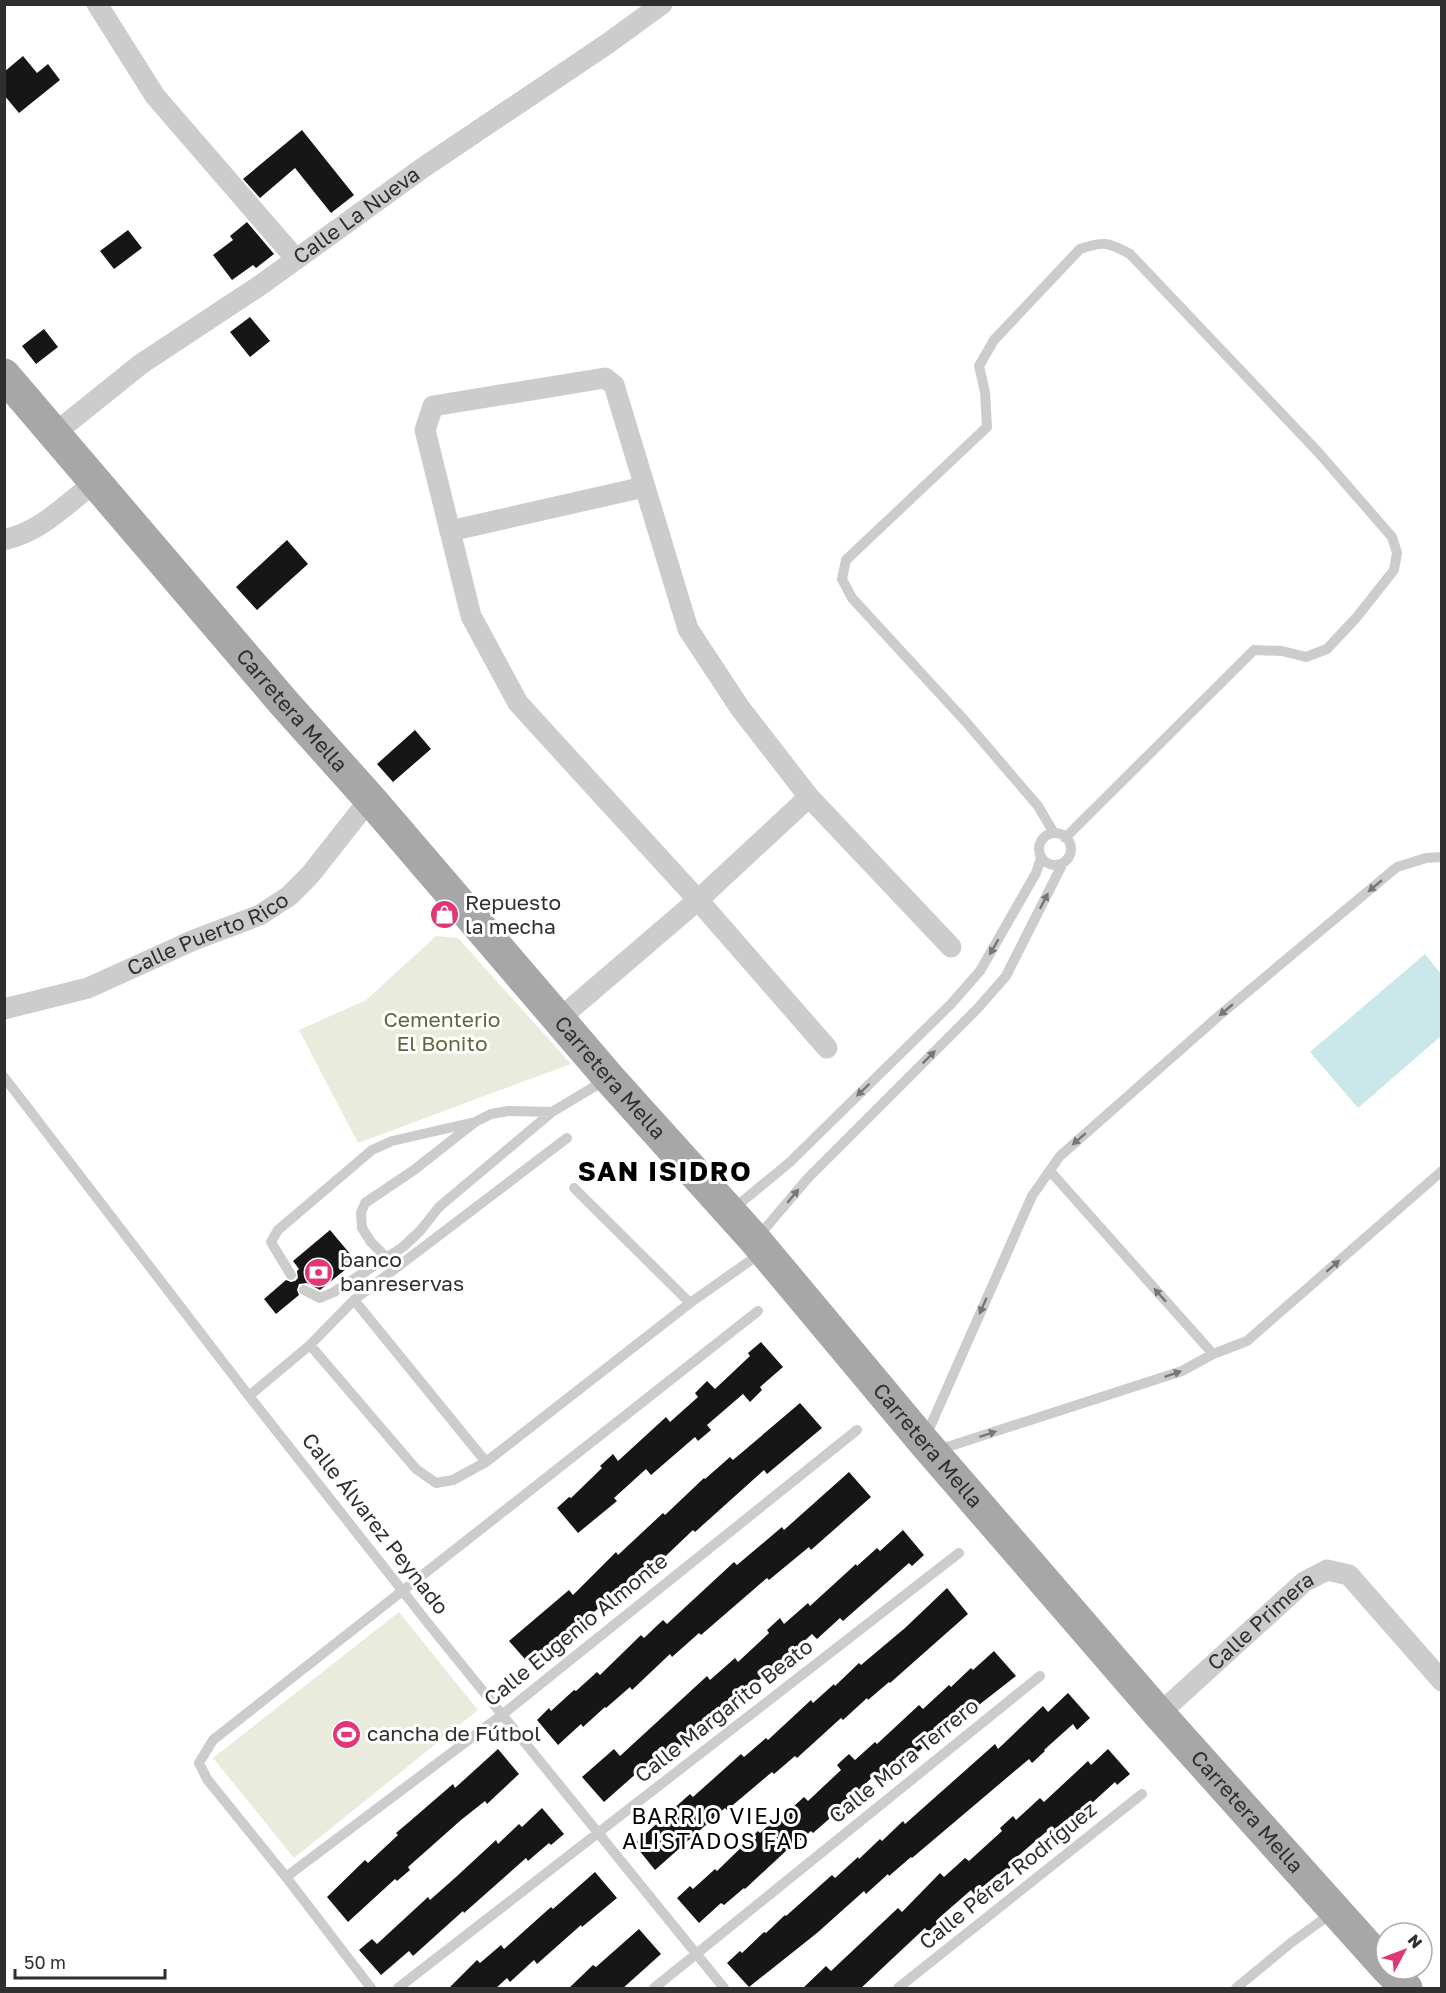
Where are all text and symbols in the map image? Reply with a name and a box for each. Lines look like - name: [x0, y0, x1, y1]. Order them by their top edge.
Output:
- street label: Calle La Nueva: [288, 161, 424, 269]
- street label: Carretera Mella: [231, 643, 354, 777]
- one-way arrow: [1367, 879, 1383, 892]
- street label: Calle Puerto Rico: [123, 886, 293, 981]
- place label: Repuesto la mecha: [465, 889, 561, 939]
- one-way arrow: [1039, 893, 1049, 910]
- shop icon: Repuesto la mecha: [428, 899, 460, 931]
- one-way arrow: [989, 938, 999, 955]
- one-way arrow: [1218, 1004, 1234, 1017]
- park label: Cementerio El Bonito: [384, 1006, 500, 1056]
- street label: Carretera Mella: [550, 1010, 672, 1144]
- one-way arrow: [922, 1050, 936, 1064]
- one-way arrow: [857, 1083, 871, 1097]
- one-way arrow: [1072, 1132, 1087, 1145]
- district label: SAN ISIDRO: [578, 1155, 752, 1187]
- one-way arrow: [786, 1189, 799, 1204]
- place label: banco banreservas: [340, 1246, 464, 1296]
- bank icon: banco banreservas: [303, 1256, 335, 1288]
- one-way arrow: [1325, 1260, 1340, 1273]
- one-way arrow: [1154, 1288, 1167, 1303]
- one-way arrow: [978, 1298, 988, 1316]
- one-way arrow: [1164, 1368, 1182, 1378]
- street label: Carretera Mella: [868, 1377, 989, 1513]
- street label: Calle Álvarez Peynado: [297, 1427, 455, 1619]
- one-way arrow: [979, 1429, 997, 1438]
- street label: Calle Eugenio Almonte: [478, 1547, 672, 1711]
- street label: Calle Primera: [1202, 1565, 1318, 1675]
- street label: Calle Margarito Beato: [629, 1633, 817, 1788]
- street label: Calle Mora Terrero: [823, 1692, 983, 1828]
- sports icon: cancha de Fútbol: [330, 1718, 362, 1750]
- place label: cancha de Fútbol: [367, 1720, 541, 1746]
- street label: Carretera Mella: [1186, 1745, 1309, 1878]
- street label: Calle Pérez Rodríguez: [913, 1796, 1101, 1955]
- district label: BARRIO VIEJO ALISTADOS FAD: [622, 1802, 810, 1854]
- north arrow: [1374, 1921, 1434, 1981]
- text: N: [1404, 1930, 1427, 1952]
- scale bar: [15, 1942, 165, 1980]
- text: 50 m: [24, 1951, 66, 1973]

